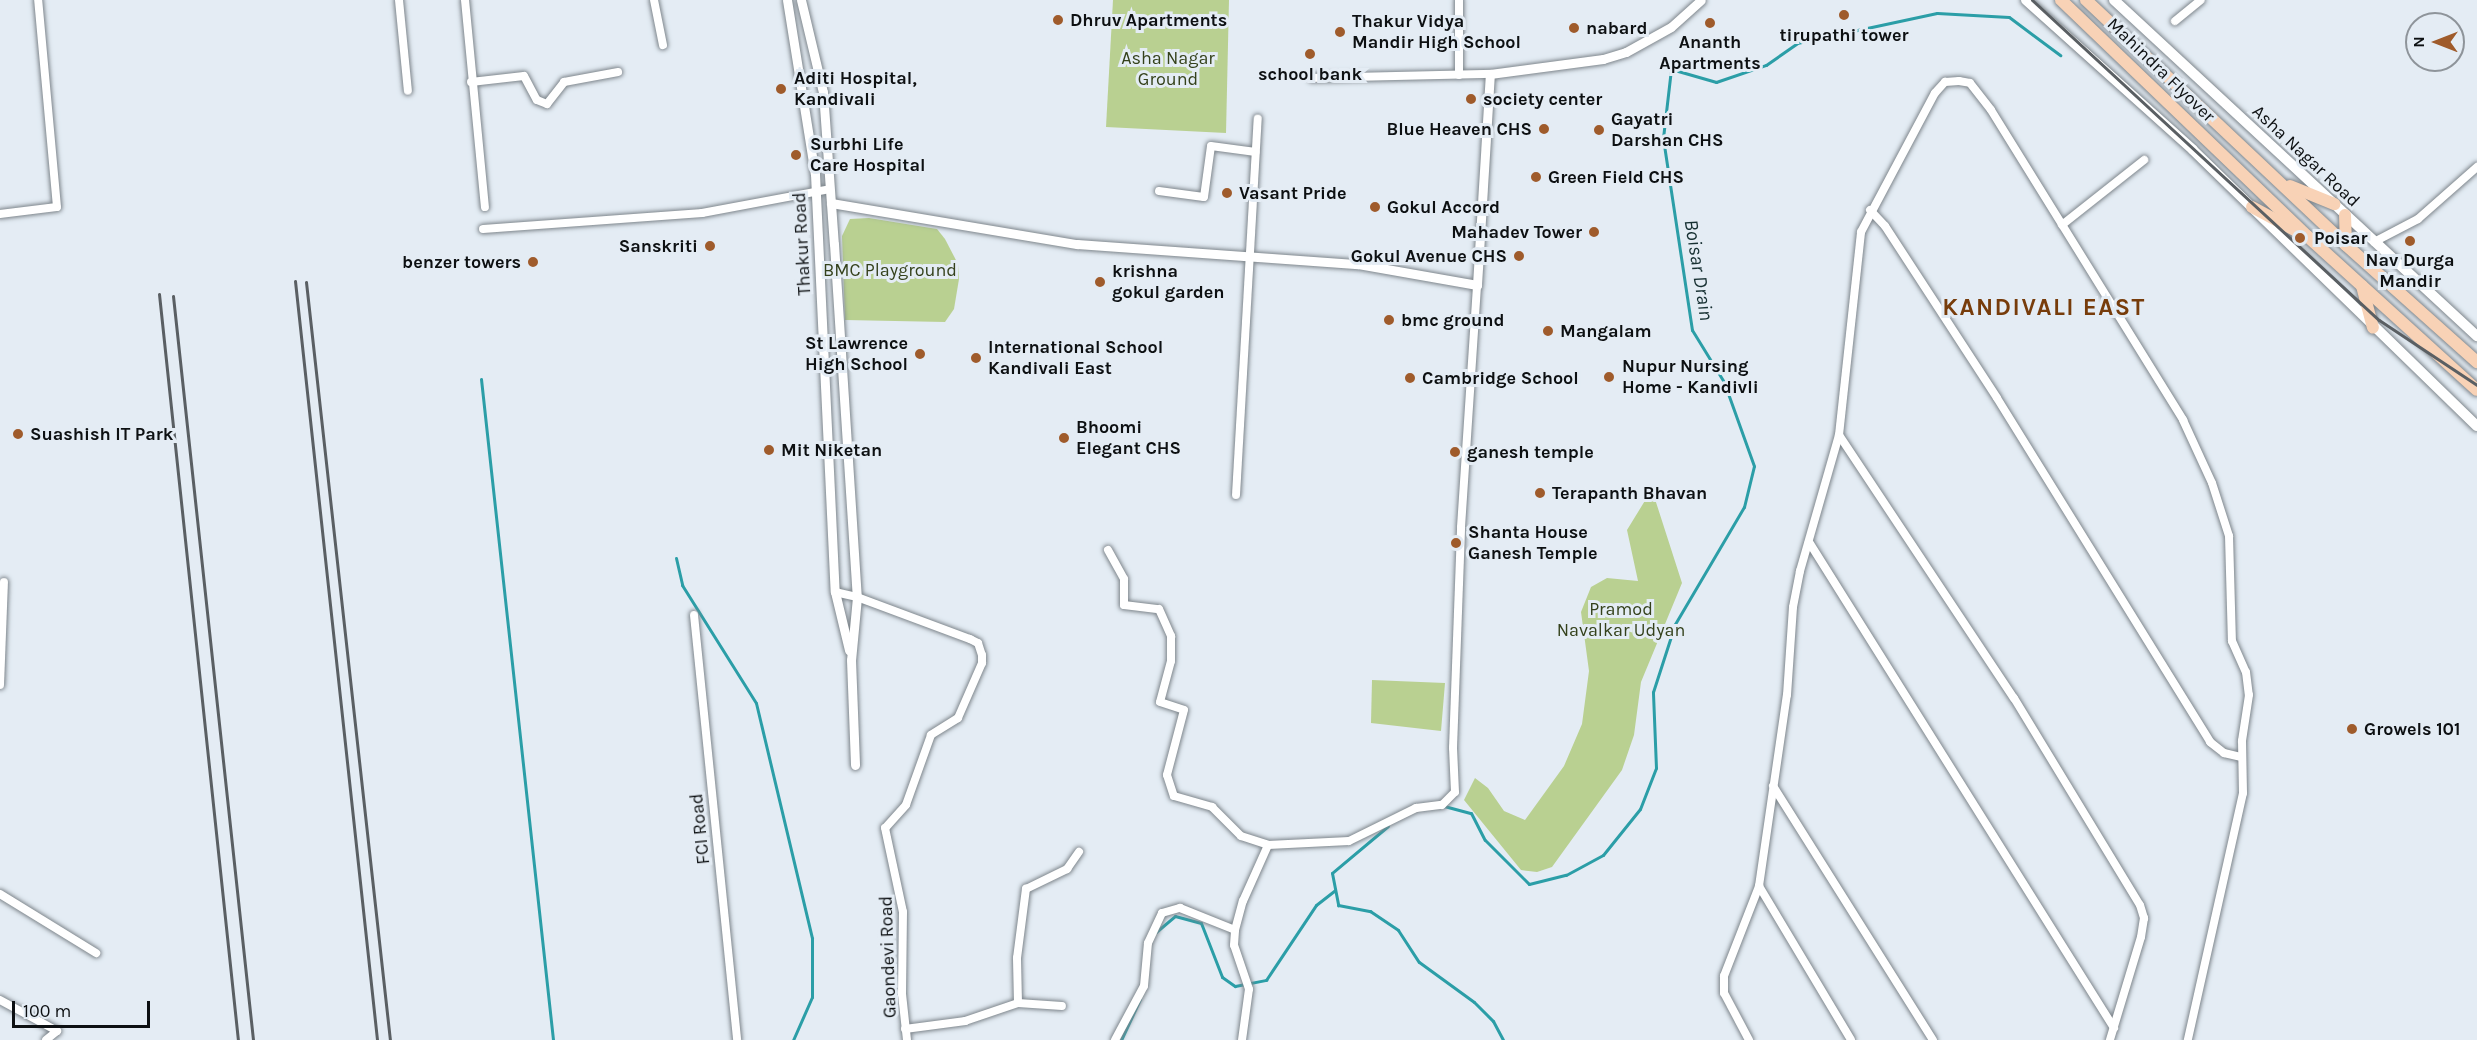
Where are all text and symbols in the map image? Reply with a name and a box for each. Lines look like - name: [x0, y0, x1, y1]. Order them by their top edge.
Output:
- marker: tirupathi tower: [1837, 8, 1851, 22]
- place label: Dhruv Apartments: [1070, 9, 1227, 31]
- place label: Thakur Vidya Mandir High School: [1352, 11, 1521, 54]
- north arrow: [2405, 12, 2465, 72]
- marker: Dhruv Apartments: [1051, 13, 1065, 27]
- street label: Mahindra Flyover: [2103, 13, 2219, 127]
- marker: Ananth Apartments: [1703, 16, 1717, 30]
- place label: nabard: [1586, 17, 1647, 39]
- marker: nabard: [1567, 21, 1581, 35]
- place label: tirupathi tower: [1779, 24, 1909, 46]
- marker: Thakur Vidya Mandir High School: [1333, 25, 1347, 39]
- place label: Ananth Apartments: [1659, 32, 1761, 74]
- text: N: [2409, 36, 2428, 48]
- marker: school bank: [1303, 47, 1317, 61]
- park label: Asha Nagar Ground: [1121, 48, 1215, 90]
- place label: school bank: [1258, 63, 1362, 85]
- place label: Aditi Hospital, Kandivali: [794, 68, 917, 110]
- marker: Aditi Hospital, Kandivali: [772, 80, 790, 98]
- place label: society center: [1483, 88, 1602, 110]
- marker: society center: [1464, 92, 1478, 106]
- street label: Asha Nagar Road: [2248, 101, 2364, 211]
- place label: Gayatri Darshan CHS: [1611, 109, 1724, 152]
- place label: Blue Heaven CHS: [1386, 118, 1532, 140]
- marker: Blue Heaven CHS: [1537, 122, 1551, 136]
- marker: Gayatri Darshan CHS: [1592, 123, 1606, 137]
- place label: Surbhi Life Care Hospital: [810, 134, 925, 176]
- marker: Surbhi Life Care Hospital: [787, 146, 805, 164]
- place label: Green Field CHS: [1548, 166, 1684, 188]
- marker: Green Field CHS: [1529, 170, 1543, 184]
- place label: Vasant Pride: [1239, 182, 1347, 204]
- marker: Vasant Pride: [1220, 186, 1234, 200]
- street label: Thakur Road: [789, 192, 815, 296]
- place label: Gokul Accord: [1387, 196, 1500, 218]
- marker: Gokul Accord: [1368, 200, 1382, 214]
- water label: Boisar Drain: [1679, 218, 1719, 322]
- place label: Mahadev Tower: [1451, 221, 1582, 243]
- marker: Mahadev Tower: [1587, 225, 1601, 239]
- place label: Poisar: [2314, 227, 2368, 249]
- marker: Poisar: [2291, 229, 2309, 247]
- marker: Nav Durga Mandir: [2403, 234, 2417, 248]
- place label: Sanskriti: [619, 235, 698, 257]
- marker: Sanskriti: [703, 239, 717, 253]
- place label: Gokul Avenue CHS: [1351, 245, 1507, 267]
- marker: Gokul Avenue CHS: [1512, 249, 1526, 263]
- place label: Nav Durga Mandir: [2366, 250, 2454, 292]
- place label: benzer towers: [402, 251, 521, 273]
- marker: benzer towers: [526, 255, 540, 269]
- park label: BMC Playground: [823, 259, 957, 281]
- place label: krishna gokul garden: [1112, 261, 1225, 304]
- marker: krishna gokul garden: [1093, 275, 1107, 289]
- district label: KANDIVALI EAST: [1942, 294, 2146, 322]
- place label: bmc ground: [1401, 309, 1504, 331]
- marker: bmc ground: [1382, 313, 1396, 327]
- place label: Mangalam: [1560, 320, 1652, 342]
- marker: Mangalam: [1541, 324, 1555, 338]
- place label: St Lawrence High School: [805, 333, 908, 376]
- place label: International School Kandivali East: [988, 337, 1163, 380]
- marker: St Lawrence High School: [913, 347, 927, 361]
- marker: International School Kandivali East: [969, 351, 983, 365]
- place label: Nupur Nursing Home - Kandivli: [1622, 356, 1759, 398]
- place label: Cambridge School: [1422, 367, 1579, 389]
- marker: Nupur Nursing Home - Kandivli: [1600, 368, 1618, 386]
- marker: Cambridge School: [1403, 371, 1417, 385]
- place label: Bhoomi Elegant CHS: [1076, 417, 1181, 460]
- place label: Suashish IT Park: [30, 423, 173, 445]
- marker: Suashish IT Park: [11, 427, 25, 441]
- marker: Bhoomi Elegant CHS: [1057, 431, 1071, 445]
- place label: Mit Niketan: [781, 439, 882, 461]
- place label: ganesh temple: [1467, 441, 1594, 463]
- marker: Mit Niketan: [762, 443, 776, 457]
- marker: ganesh temple: [1448, 445, 1462, 459]
- place label: Terapanth Bhavan: [1552, 482, 1707, 504]
- marker: Terapanth Bhavan: [1533, 486, 1547, 500]
- place label: Shanta House Ganesh Temple: [1468, 522, 1597, 564]
- marker: Shanta House Ganesh Temple: [1449, 536, 1463, 550]
- park label: Pramod Navalkar Udyan: [1557, 599, 1685, 642]
- place label: Growels 101: [2364, 718, 2460, 740]
- marker: Growels 101: [2345, 722, 2359, 736]
- street label: FCI Road: [686, 792, 714, 866]
- street label: Gaondevi Road: [875, 896, 901, 1018]
- scale bar: [15, 989, 153, 1027]
- text: 100 m: [23, 1000, 71, 1022]

